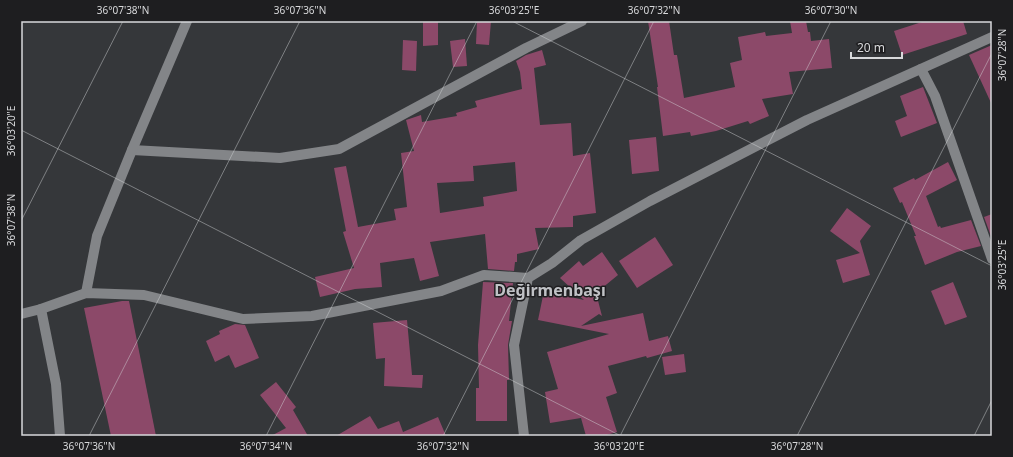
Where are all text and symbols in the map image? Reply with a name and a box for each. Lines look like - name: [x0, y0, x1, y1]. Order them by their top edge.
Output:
- text: 36°07'38"N: [97, 3, 149, 17]
- text: 36°07'36"N: [274, 3, 326, 17]
- text: 36°03'25"E: [489, 3, 539, 17]
- text: 36°07'32"N: [628, 3, 680, 17]
- text: 36°07'30"N: [805, 3, 857, 17]
- text: 36°07'28"N: [995, 29, 1009, 81]
- scale bar: [851, 34, 902, 60]
- text: 20 m: [857, 39, 885, 56]
- text: 36°03'20"E: [4, 106, 18, 156]
- text: 36°07'38"N: [4, 194, 18, 246]
- text: 36°03'25"E: [995, 240, 1009, 290]
- district label: Değirmenbaşı: [494, 279, 606, 301]
- text: 36°07'36"N: [63, 439, 115, 453]
- text: 36°07'34"N: [240, 439, 292, 453]
- text: 36°07'32"N: [417, 439, 469, 453]
- text: 36°03'20"E: [594, 439, 644, 453]
- text: 36°07'28"N: [771, 439, 823, 453]

